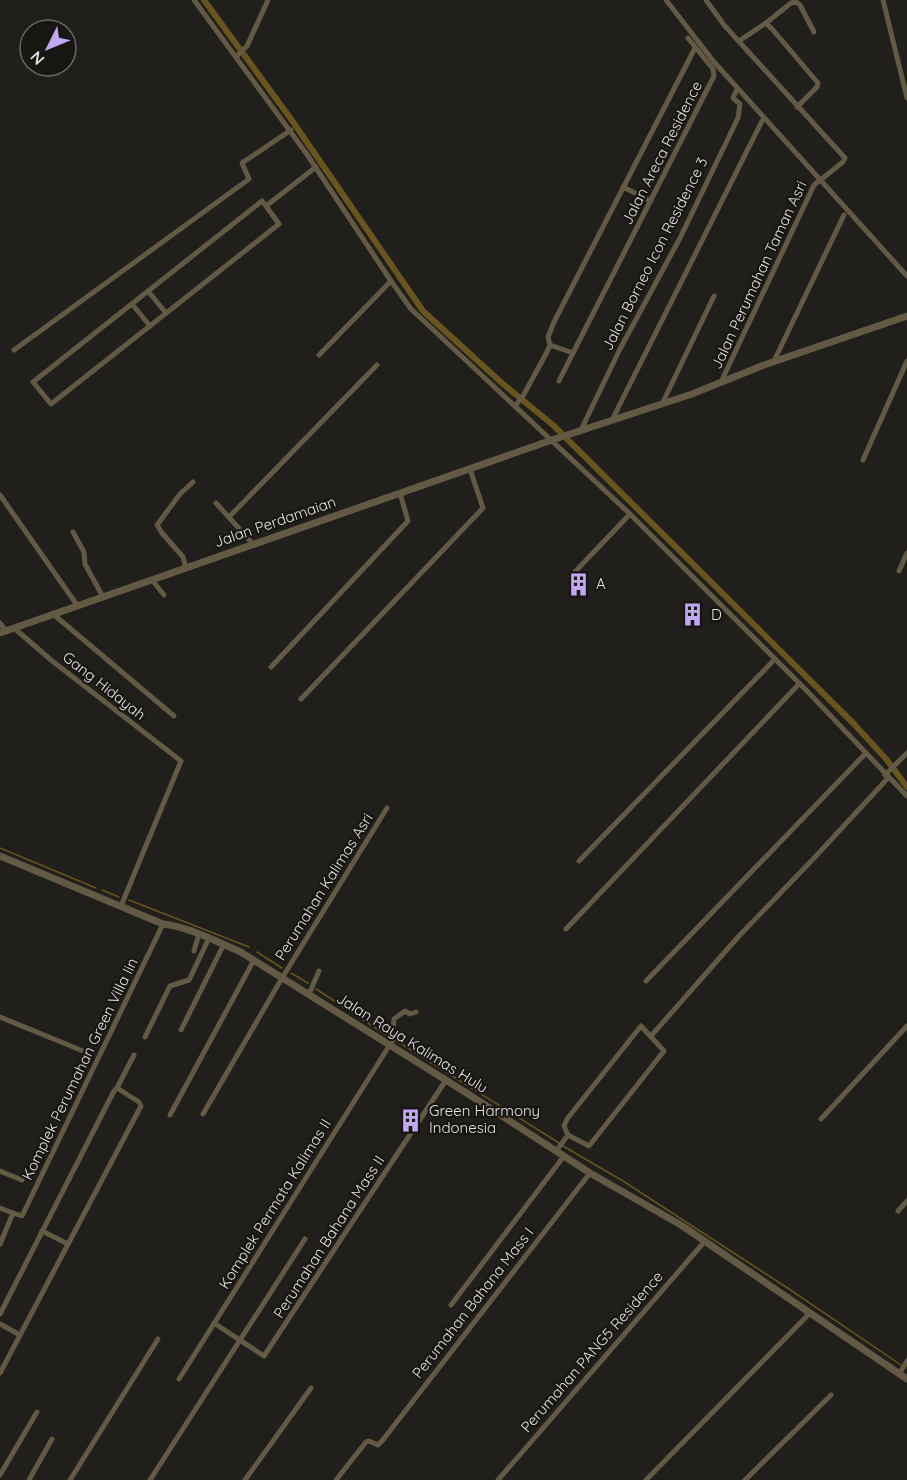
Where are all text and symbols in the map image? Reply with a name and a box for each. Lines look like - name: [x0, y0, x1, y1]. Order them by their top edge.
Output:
- north arrow: [18, 18, 78, 78]
- text: N: [26, 47, 48, 69]
- street label: Jalan Areca Residence: [617, 78, 706, 228]
- street label: Jalan Borneo Icon Residence 3: [597, 154, 712, 354]
- street label: Jalan Perumahan Taman Asri: [706, 178, 811, 372]
- street label: Jalan Perdamaian: [211, 492, 338, 551]
- building icon: A: [565, 571, 591, 597]
- place label: A: [596, 574, 606, 593]
- building icon: D: [680, 602, 706, 628]
- place label: D: [711, 605, 722, 624]
- street label: Gang Hidayah: [59, 647, 150, 724]
- street label: Perumahan Kalimas Asri: [270, 810, 377, 964]
- street label: Komplek Perumahan Green Villa Iin: [17, 955, 142, 1183]
- street label: Jalan Raya Kalimas Hulu: [333, 988, 491, 1097]
- place label: Green Harmony Indonesia: [429, 1101, 540, 1137]
- building icon: Green Harmony Indonesia: [398, 1107, 424, 1133]
- street label: Komplek Permata Kalimas II: [214, 1115, 335, 1292]
- street label: Perumahan Bahana Mass II: [269, 1152, 388, 1322]
- street label: Perumahan Bahana Mass I: [408, 1223, 537, 1382]
- street label: Perumahan PANG5 Residence: [516, 1267, 667, 1436]

